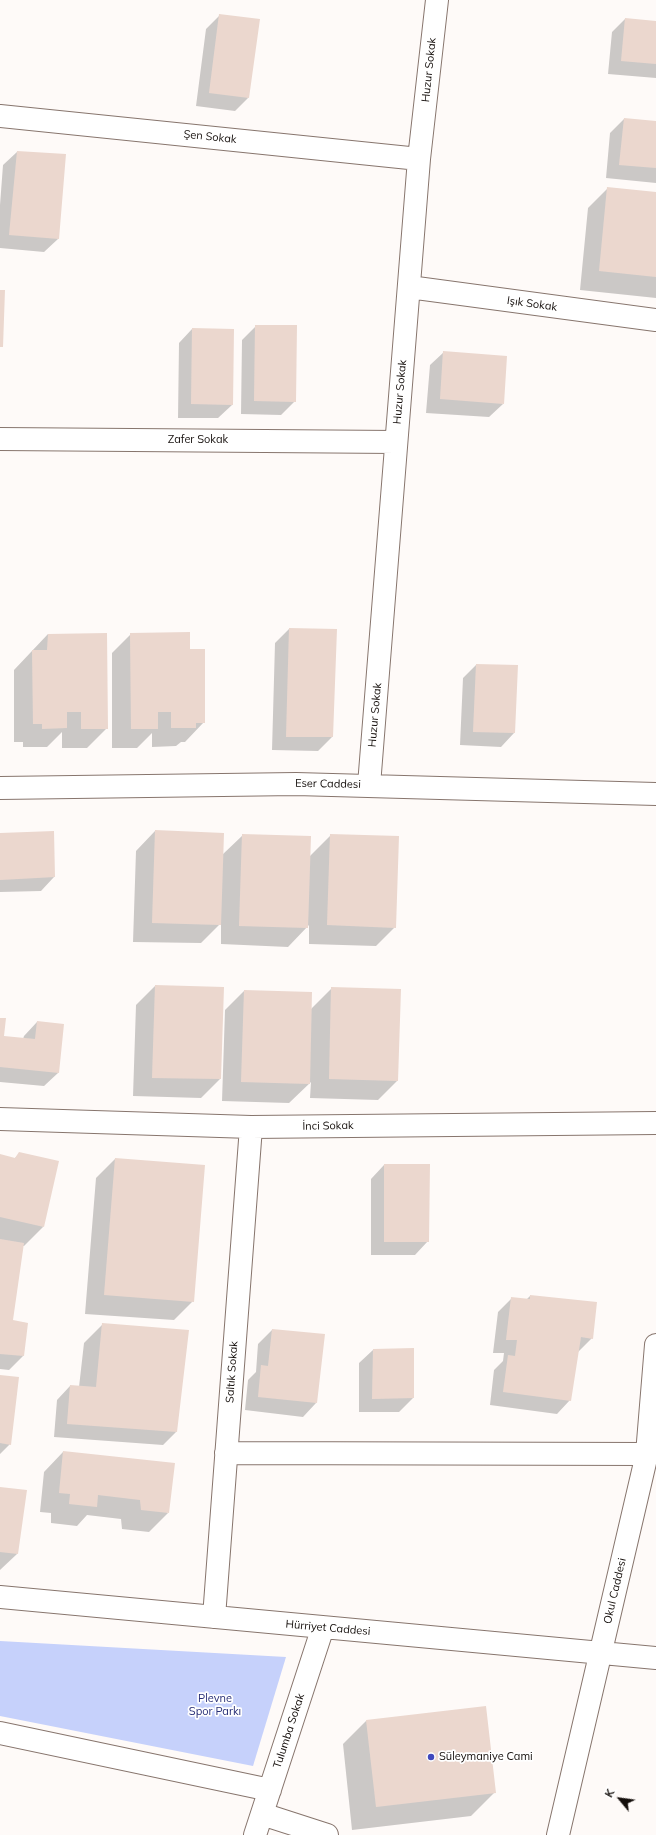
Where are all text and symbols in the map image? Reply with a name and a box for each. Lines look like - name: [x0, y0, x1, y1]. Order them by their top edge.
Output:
- street label: Huzur Sokak: [419, 37, 439, 103]
- street label: Şen Sokak: [183, 128, 237, 146]
- street label: Işık Sokak: [506, 294, 558, 314]
- street label: Huzur Sokak: [391, 359, 409, 425]
- street label: Zafer Sokak: [168, 433, 228, 447]
- street label: Huzur Sokak: [366, 682, 384, 748]
- street label: Eser Caddesi: [295, 777, 361, 791]
- street label: İnci Sokak: [302, 1119, 354, 1133]
- street label: Saltık Sokak: [223, 1341, 241, 1403]
- street label: Okul Caddesi: [601, 1557, 629, 1625]
- street label: Hürriyet Caddesi: [285, 1618, 371, 1638]
- park label: Plevne Spor Parkı: [189, 1692, 241, 1718]
- street label: Tulumba Sokak: [271, 1692, 307, 1770]
- place label: Süleymaniye Cami: [439, 1750, 533, 1764]
- marker: Süleymaniye Cami: [426, 1752, 436, 1762]
- north arrow: [600, 1779, 640, 1819]
- text: K: [602, 1787, 617, 1800]

